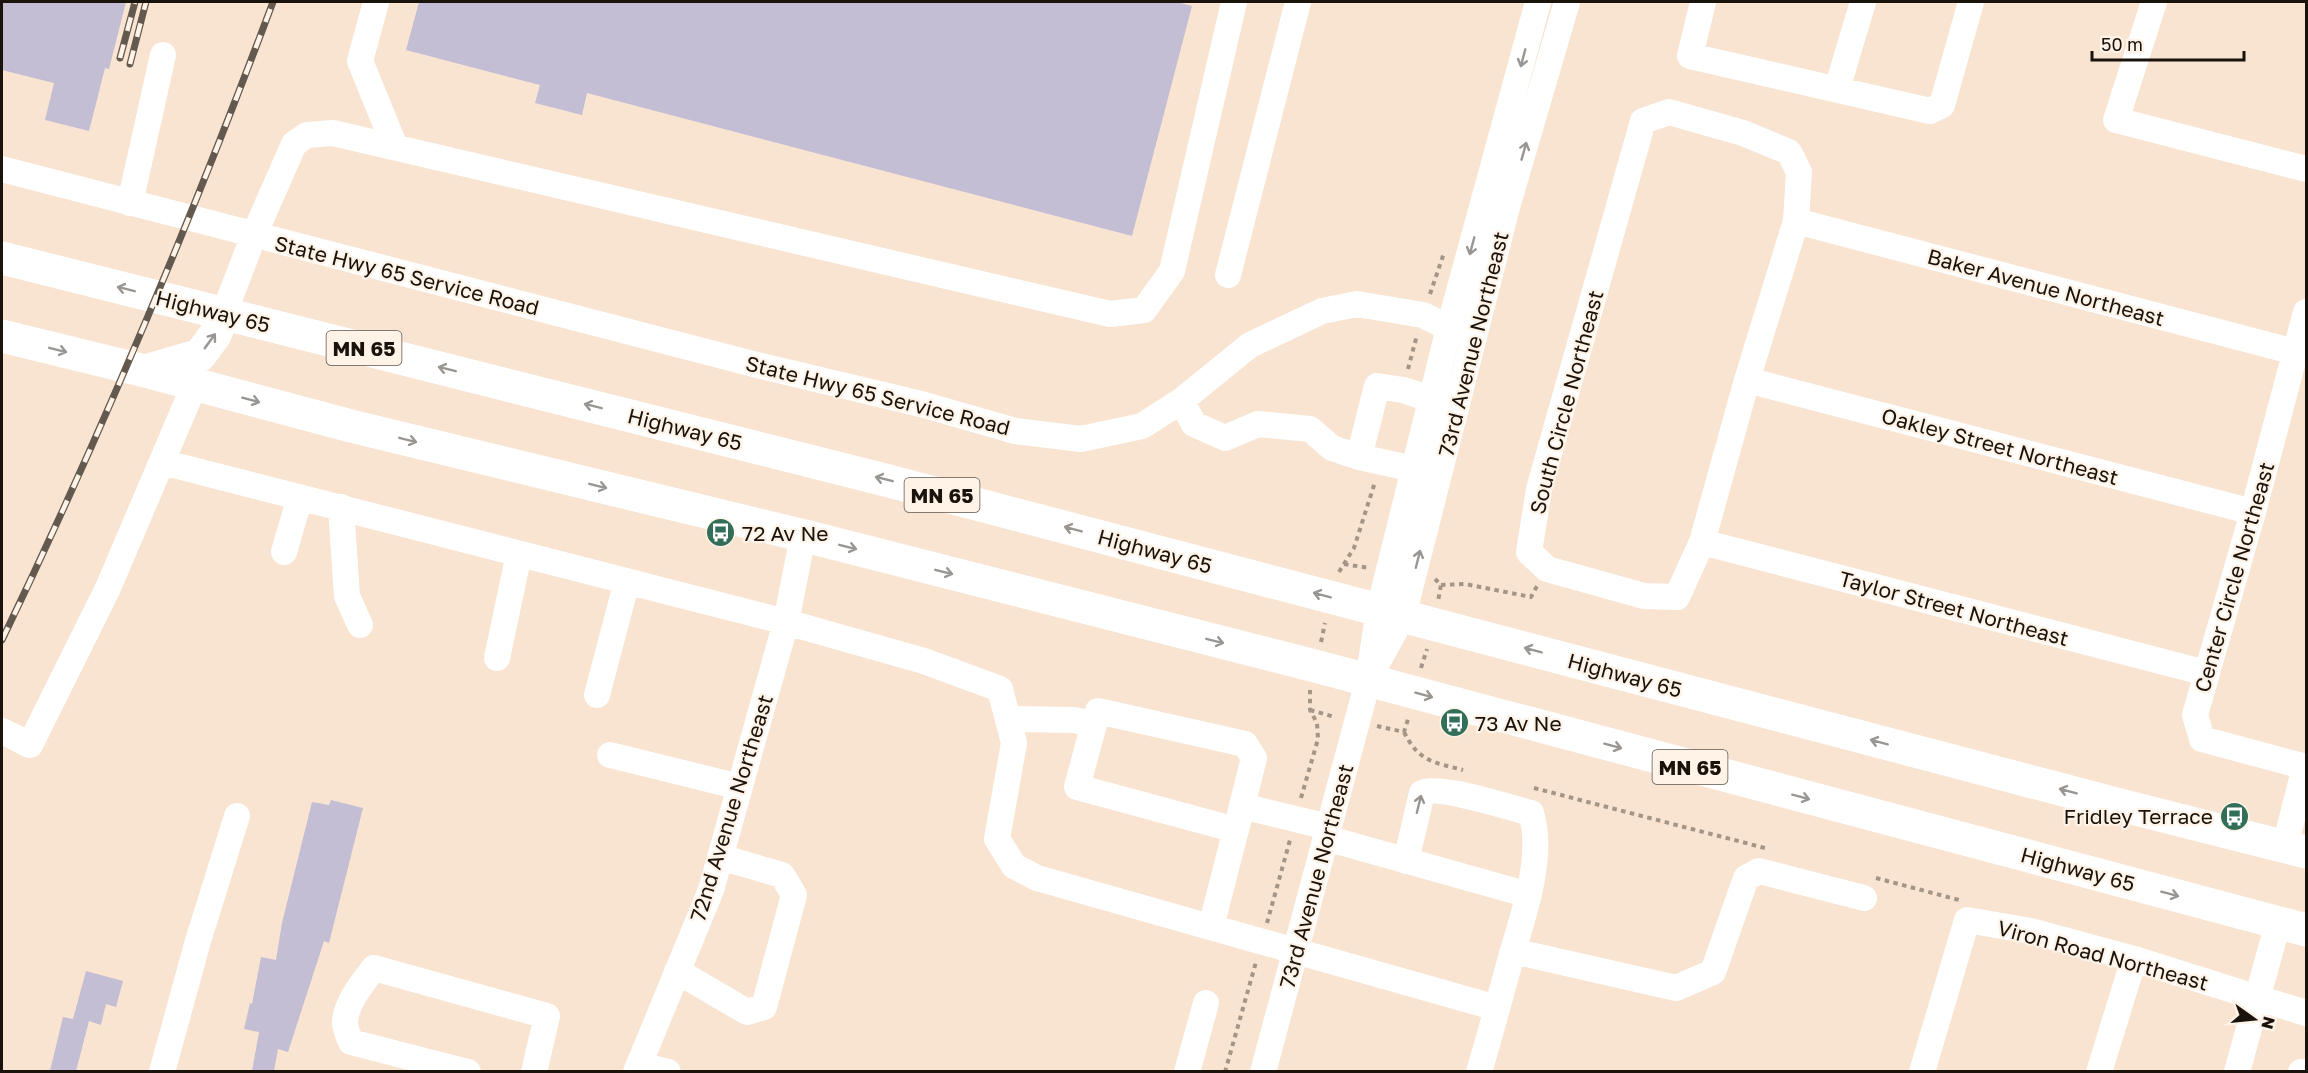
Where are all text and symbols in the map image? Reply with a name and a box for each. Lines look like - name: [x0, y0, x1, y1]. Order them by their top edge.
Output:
- scale bar: [2092, 24, 2244, 62]
- text: 50 m: [2101, 33, 2143, 55]
- one-way arrow: [1517, 48, 1529, 67]
- one-way arrow: [1519, 142, 1530, 161]
- street label: 73rd Avenue Northeast: [1432, 229, 1514, 459]
- street label: State Hwy 65 Service Road: [272, 230, 542, 320]
- one-way arrow: [1465, 236, 1477, 255]
- street label: Baker Avenue Northeast: [1925, 243, 2167, 331]
- one-way arrow: [117, 283, 136, 295]
- street label: Highway 65: [153, 284, 273, 338]
- street label: South Circle Northeast: [1524, 287, 1608, 517]
- road number: MN 65: [326, 331, 401, 365]
- one-way arrow: [204, 334, 216, 350]
- one-way arrow: [48, 345, 67, 357]
- street label: State Hwy 65 Service Road: [743, 350, 1013, 440]
- one-way arrow: [438, 363, 457, 374]
- one-way arrow: [241, 395, 260, 407]
- one-way arrow: [584, 399, 603, 411]
- street label: Highway 65: [625, 402, 745, 456]
- street label: Oakley Street Northeast: [1879, 402, 2121, 490]
- one-way arrow: [398, 435, 417, 447]
- street label: Center Circle Northeast: [2189, 459, 2279, 695]
- one-way arrow: [875, 473, 894, 485]
- road number: MN 65: [904, 478, 980, 512]
- one-way arrow: [588, 481, 607, 493]
- bus stop icon: 72 Av Ne: [705, 517, 737, 549]
- place label: 72 Av Ne: [742, 520, 829, 546]
- one-way arrow: [1063, 523, 1082, 535]
- street label: Highway 65: [1095, 523, 1215, 579]
- one-way arrow: [838, 542, 857, 554]
- one-way arrow: [1412, 550, 1424, 569]
- street label: Taylor Street Northeast: [1836, 565, 2072, 651]
- one-way arrow: [934, 566, 953, 578]
- one-way arrow: [1313, 589, 1332, 601]
- one-way arrow: [1205, 635, 1224, 647]
- one-way arrow: [1524, 644, 1543, 656]
- street label: Highway 65: [1565, 647, 1685, 703]
- one-way arrow: [1414, 690, 1433, 702]
- street label: 72nd Avenue Northeast: [684, 691, 778, 925]
- bus stop icon: 73 Av Ne: [1438, 707, 1470, 739]
- place label: 73 Av Ne: [1475, 710, 1562, 736]
- one-way arrow: [1870, 736, 1889, 747]
- one-way arrow: [1603, 741, 1622, 753]
- road number: MN 65: [1652, 750, 1728, 784]
- street label: 73rd Avenue Northeast: [1274, 761, 1358, 991]
- one-way arrow: [2059, 785, 2078, 797]
- one-way arrow: [1791, 791, 1810, 803]
- one-way arrow: [1414, 794, 1426, 813]
- bus stop icon: Fridley Terrace: [2218, 800, 2250, 832]
- place label: Fridley Terrace: [2064, 803, 2213, 829]
- street label: Highway 65: [2018, 841, 2138, 897]
- one-way arrow: [2160, 888, 2179, 900]
- street label: Viron Road Northeast: [1995, 914, 2211, 996]
- north arrow: [2224, 989, 2284, 1049]
- text: N: [2257, 1014, 2280, 1031]

